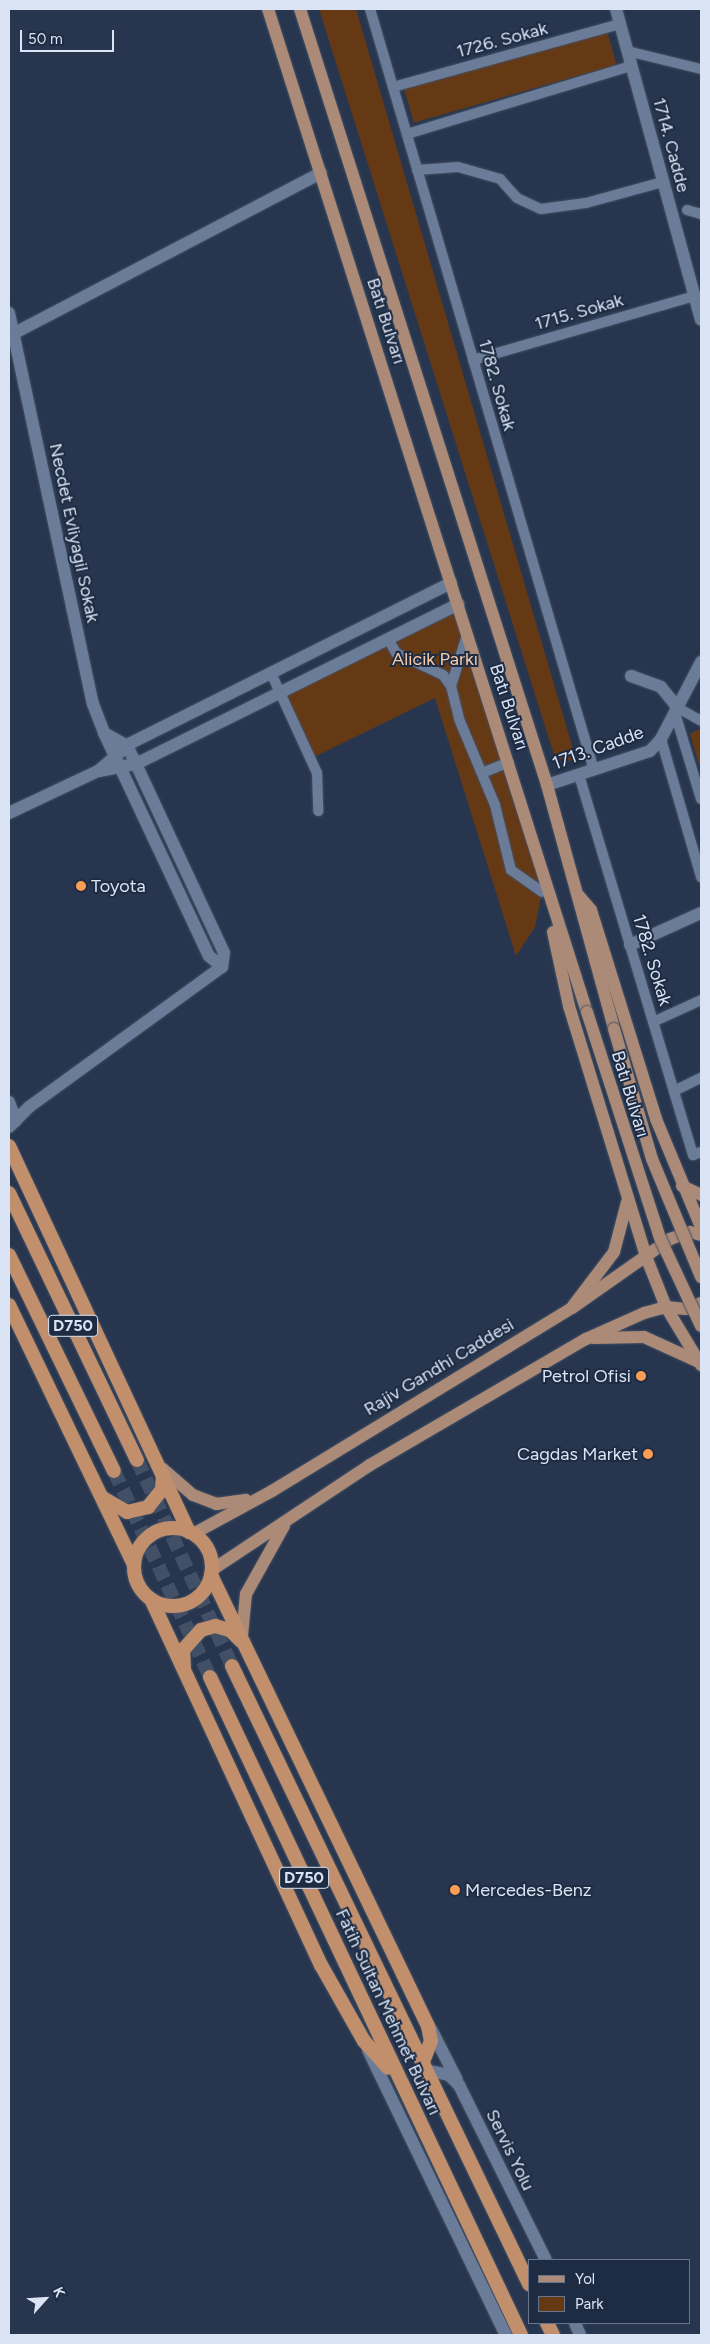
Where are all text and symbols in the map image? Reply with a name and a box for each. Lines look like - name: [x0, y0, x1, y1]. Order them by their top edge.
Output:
- street label: 1726. Sokak: [454, 17, 550, 63]
- scale bar: [22, 20, 116, 52]
- text: 50 m: [28, 30, 63, 48]
- street label: 1714. Cadde: [648, 95, 694, 195]
- street label: Batı Bulvarı: [362, 275, 410, 367]
- street label: 1715. Sokak: [532, 289, 626, 335]
- street label: 1782. Sokak: [474, 337, 520, 433]
- street label: Necdet Evliyagil Sokak: [44, 441, 104, 625]
- park label: Alicik Parkı: [392, 648, 478, 670]
- street label: Batı Bulvarı: [485, 661, 533, 753]
- street label: 1713. Cadde: [549, 722, 647, 774]
- place label: Toyota: [91, 875, 146, 897]
- marker: Toyota: [75, 880, 87, 892]
- street label: 1782. Sokak: [628, 912, 676, 1008]
- street label: Batı Bulvarı: [607, 1048, 653, 1140]
- road number: D750: [48, 1312, 98, 1340]
- street label: Rajiv Gandhi Caddesi: [360, 1314, 518, 1420]
- place label: Petrol Ofisi: [542, 1365, 631, 1387]
- marker: Petrol Ofisi: [635, 1370, 647, 1382]
- place label: Cagdas Market: [517, 1443, 638, 1465]
- marker: Cagdas Market: [642, 1448, 654, 1460]
- road number: D750: [279, 1865, 329, 1892]
- place label: Mercedes-Benz: [465, 1879, 592, 1901]
- marker: Mercedes-Benz: [449, 1884, 461, 1896]
- street label: Fatih Sultan Mehmet Bulvarı: [331, 1906, 445, 2118]
- street label: Servis Yolu: [481, 2106, 539, 2194]
- legend: [528, 2259, 690, 2324]
- text: Yol: [575, 2270, 595, 2288]
- north arrow: [20, 2274, 70, 2324]
- text: K: [49, 2284, 69, 2300]
- text: Park: [575, 2295, 604, 2313]

